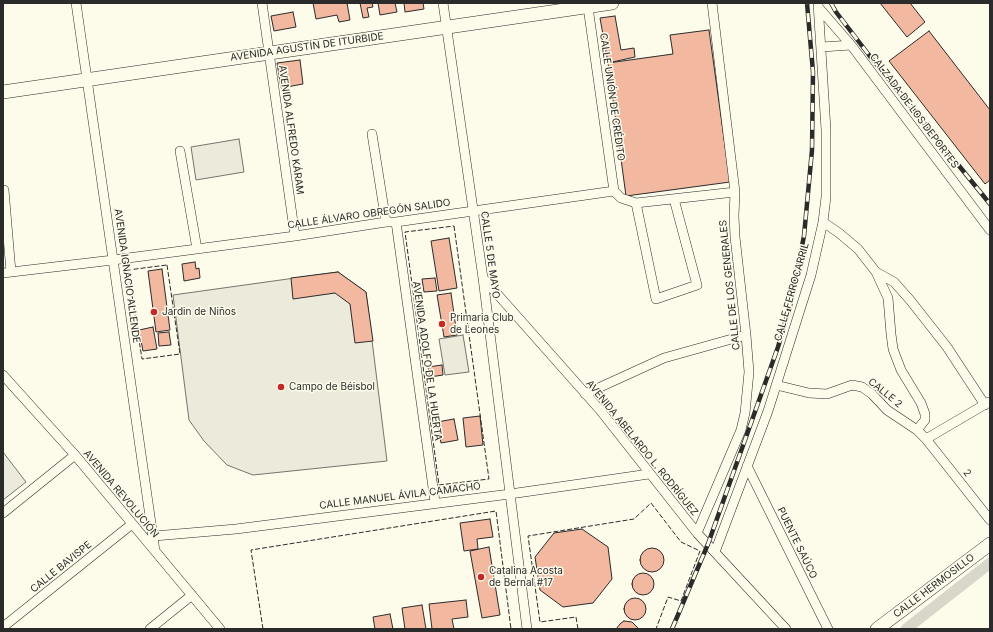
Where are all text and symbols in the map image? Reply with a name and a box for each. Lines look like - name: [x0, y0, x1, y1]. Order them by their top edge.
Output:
- street label: AVENIDA AGUSTÍN DE ITURBIDE: [230, 30, 384, 64]
- street label: CALLE UNIÓN DE CRÉDITO: [597, 32, 627, 162]
- street label: CALZADA DE LOS DEPORTES: [867, 51, 961, 171]
- street label: AVENIDA ALFREDO KÁRAM: [276, 65, 306, 195]
- street label: CALLE ÁLVARO OBREGÓN SALIDO: [287, 197, 451, 231]
- street label: AVENIDA IGNACIO ALLENDE: [112, 208, 142, 344]
- street label: CALLE 5 DE MAYO: [478, 210, 502, 300]
- street label: CALLE DE LOS GENERALES: [717, 219, 743, 351]
- street label: CALLE FERROCARRIL: [772, 241, 812, 343]
- street label: AVENIDA ADOLFO DE LA HUERTA: [410, 280, 444, 442]
- place label: Jardin de Niños: [162, 306, 236, 318]
- marker: Jardin de Niños: [149, 307, 159, 317]
- place label: Primaria Club de Leones: [450, 312, 514, 336]
- marker: Primaria Club de Leones: [437, 319, 447, 329]
- street label: CALLE 2: [866, 376, 904, 410]
- street label: AVENIDA ABELARDO L. RODRÍGUEZ: [584, 378, 700, 518]
- place label: Campo de Béisbol: [289, 381, 375, 393]
- marker: Campo de Béisbol: [276, 382, 286, 392]
- street label: AVENIDA REVOLUCIÓN: [81, 448, 161, 540]
- street label: 2: [960, 467, 974, 479]
- street label: CALLE MANUEL ÁVILA CAMACHO: [319, 480, 481, 512]
- street label: PUENTE SAÚCO: [774, 505, 820, 581]
- street label: CALLE BAVISPE: [28, 539, 94, 595]
- street label: CALLE HERMOSILLO: [891, 552, 977, 620]
- place label: Catalina Acosta de Bernal #17: [489, 565, 563, 588]
- marker: Catalina Acosta de Bernal #17: [476, 572, 486, 582]

